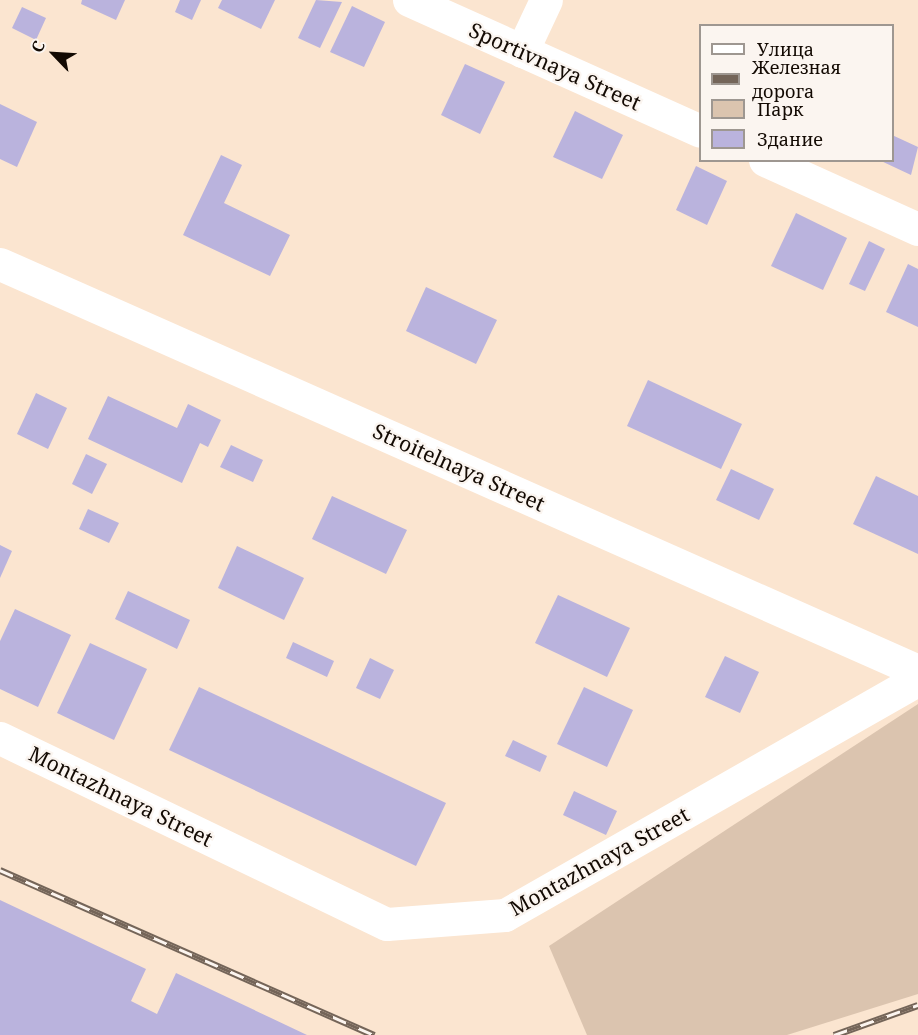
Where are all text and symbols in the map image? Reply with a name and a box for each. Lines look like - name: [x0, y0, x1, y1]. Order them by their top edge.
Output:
- street label: Sportivnaya Street: [465, 17, 645, 115]
- north arrow: [24, 24, 84, 84]
- legend: [699, 24, 894, 162]
- text: С: [25, 37, 50, 56]
- text: Улица: [757, 37, 814, 61]
- text: Железная дорога: [752, 55, 841, 103]
- text: Парк: [757, 97, 804, 121]
- text: Здание: [757, 127, 823, 151]
- street label: Stroitelnaya Street: [369, 418, 549, 516]
- street label: Montazhnaya Street: [25, 741, 217, 851]
- street label: Montazhnaya Street: [505, 801, 693, 921]

